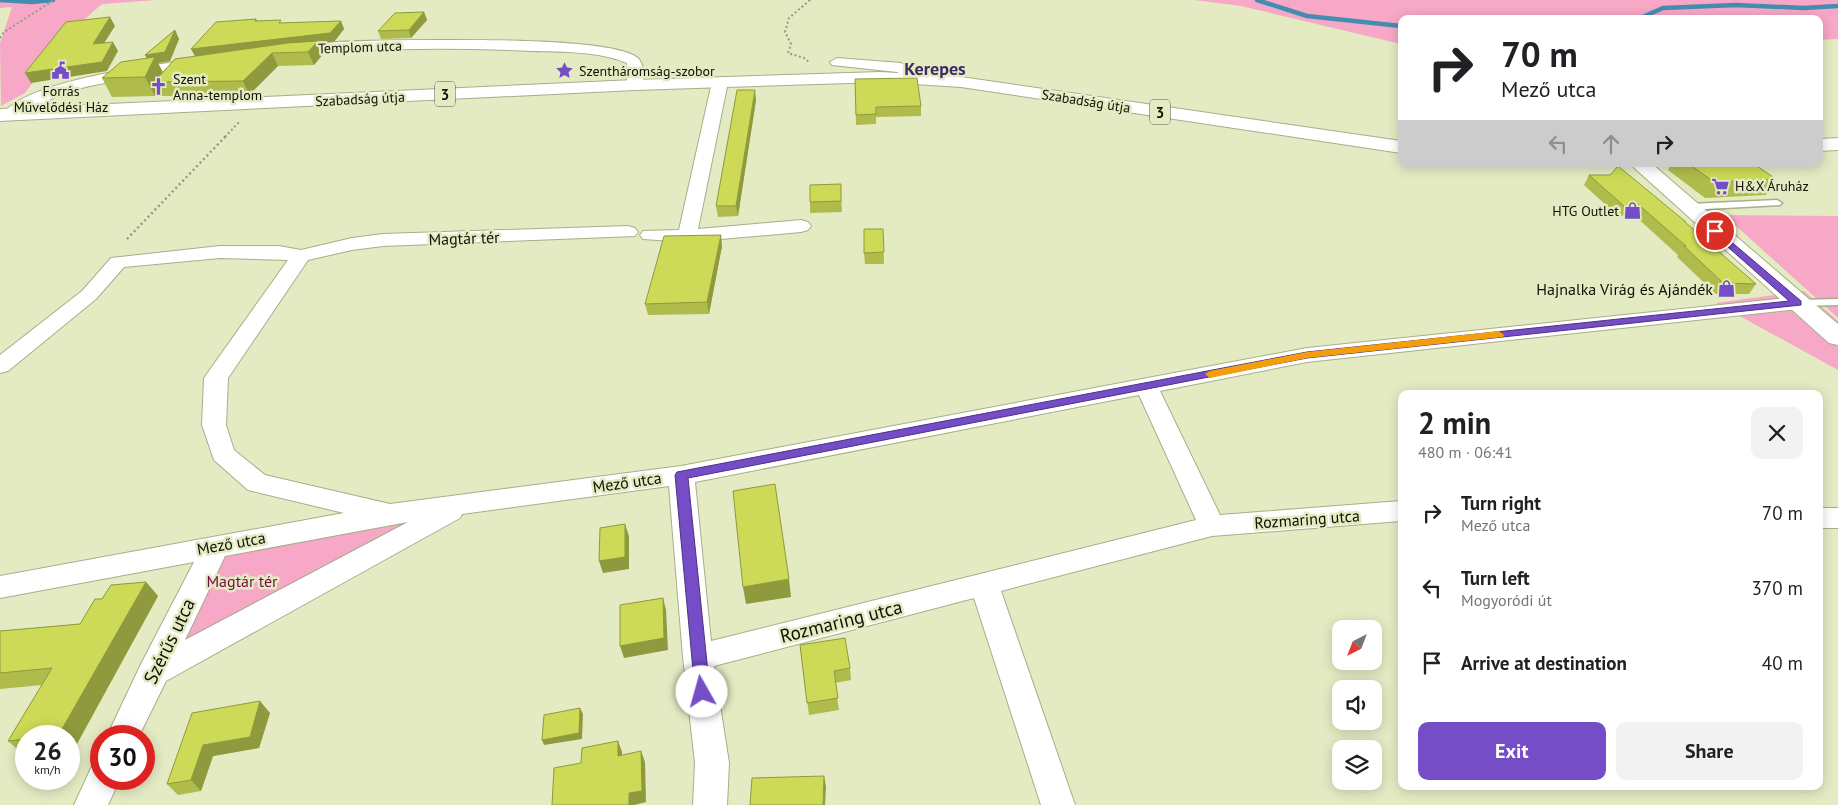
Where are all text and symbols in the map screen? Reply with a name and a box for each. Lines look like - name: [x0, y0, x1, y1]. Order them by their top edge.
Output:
- text: 70 m: [1501, 31, 1578, 77]
- icon: right: [1418, 35, 1483, 100]
- street label: Templom utca: [318, 37, 402, 57]
- district label: Kerepes: [904, 57, 966, 80]
- public building icon: Forrás Művelődési Ház: [51, 61, 71, 81]
- place icon: Szentháromság-szobor: [555, 61, 575, 81]
- place label: Szentháromság-szobor: [579, 62, 715, 80]
- place label: Szent Anna-templom: [173, 70, 262, 104]
- text: Mező utca: [1501, 75, 1596, 103]
- church icon: Szent Anna-templom: [149, 77, 169, 97]
- place label: Forrás Művelődési Ház: [14, 82, 108, 116]
- road number: 3: [435, 82, 455, 106]
- street label: Szabadság útja: [1040, 85, 1132, 117]
- street label: Szabadság útja: [315, 88, 405, 110]
- road number: 3: [1150, 100, 1170, 124]
- icon: left: [1544, 130, 1572, 158]
- icon: ahead: [1597, 130, 1625, 158]
- icon: right: [1650, 130, 1678, 158]
- supermarket icon: H&X Áruház: [1711, 176, 1731, 196]
- place label: H&X Áruház: [1735, 177, 1809, 195]
- shop icon: HTG Outlet: [1623, 201, 1643, 221]
- place label: HTG Outlet: [1552, 202, 1619, 220]
- pin: [1694, 210, 1736, 252]
- icon: arrive: [1701, 217, 1729, 245]
- street label: Magtár tér: [428, 227, 500, 249]
- place label: Hajnalka Virág és Ajándék: [1536, 279, 1713, 299]
- shop icon: Hajnalka Virág és Ajándék: [1717, 279, 1737, 299]
- text: 2 min: [1418, 403, 1491, 442]
- button: close: [1751, 407, 1803, 459]
- text: 480 m · 06:41: [1418, 442, 1513, 462]
- street label: Mező utca: [591, 467, 663, 497]
- text: Turn right: [1461, 491, 1541, 515]
- icon: right: [1418, 499, 1446, 527]
- text: 70 m: [1762, 501, 1803, 525]
- street label: Rozmaring utca: [1254, 505, 1360, 533]
- text: Mező utca: [1461, 515, 1530, 535]
- street label: Mező utca: [195, 527, 267, 559]
- text: Turn left: [1461, 566, 1530, 590]
- park label: Magtár tér: [206, 571, 278, 591]
- icon: left: [1418, 574, 1446, 602]
- text: 370 m: [1751, 576, 1803, 600]
- text: Mogyoródi út: [1461, 590, 1552, 610]
- street label: Szérűs utca: [138, 594, 200, 688]
- street label: Rozmaring utca: [777, 594, 905, 648]
- north arrow: [1332, 620, 1382, 670]
- map controls: [1332, 620, 1382, 790]
- icon: arrive: [1418, 649, 1446, 677]
- text: Arrive at destination: [1461, 651, 1627, 675]
- text: 40 m: [1762, 651, 1803, 675]
- position arrow: [675, 665, 727, 717]
- button: sound: [1332, 680, 1382, 730]
- button: Exit: [1418, 722, 1606, 780]
- button: Share: [1616, 722, 1803, 780]
- speed limit sign: 30: [90, 725, 155, 790]
- text: 26: [33, 735, 62, 767]
- button: layers: [1332, 740, 1382, 790]
- text: km/h: [34, 762, 61, 777]

